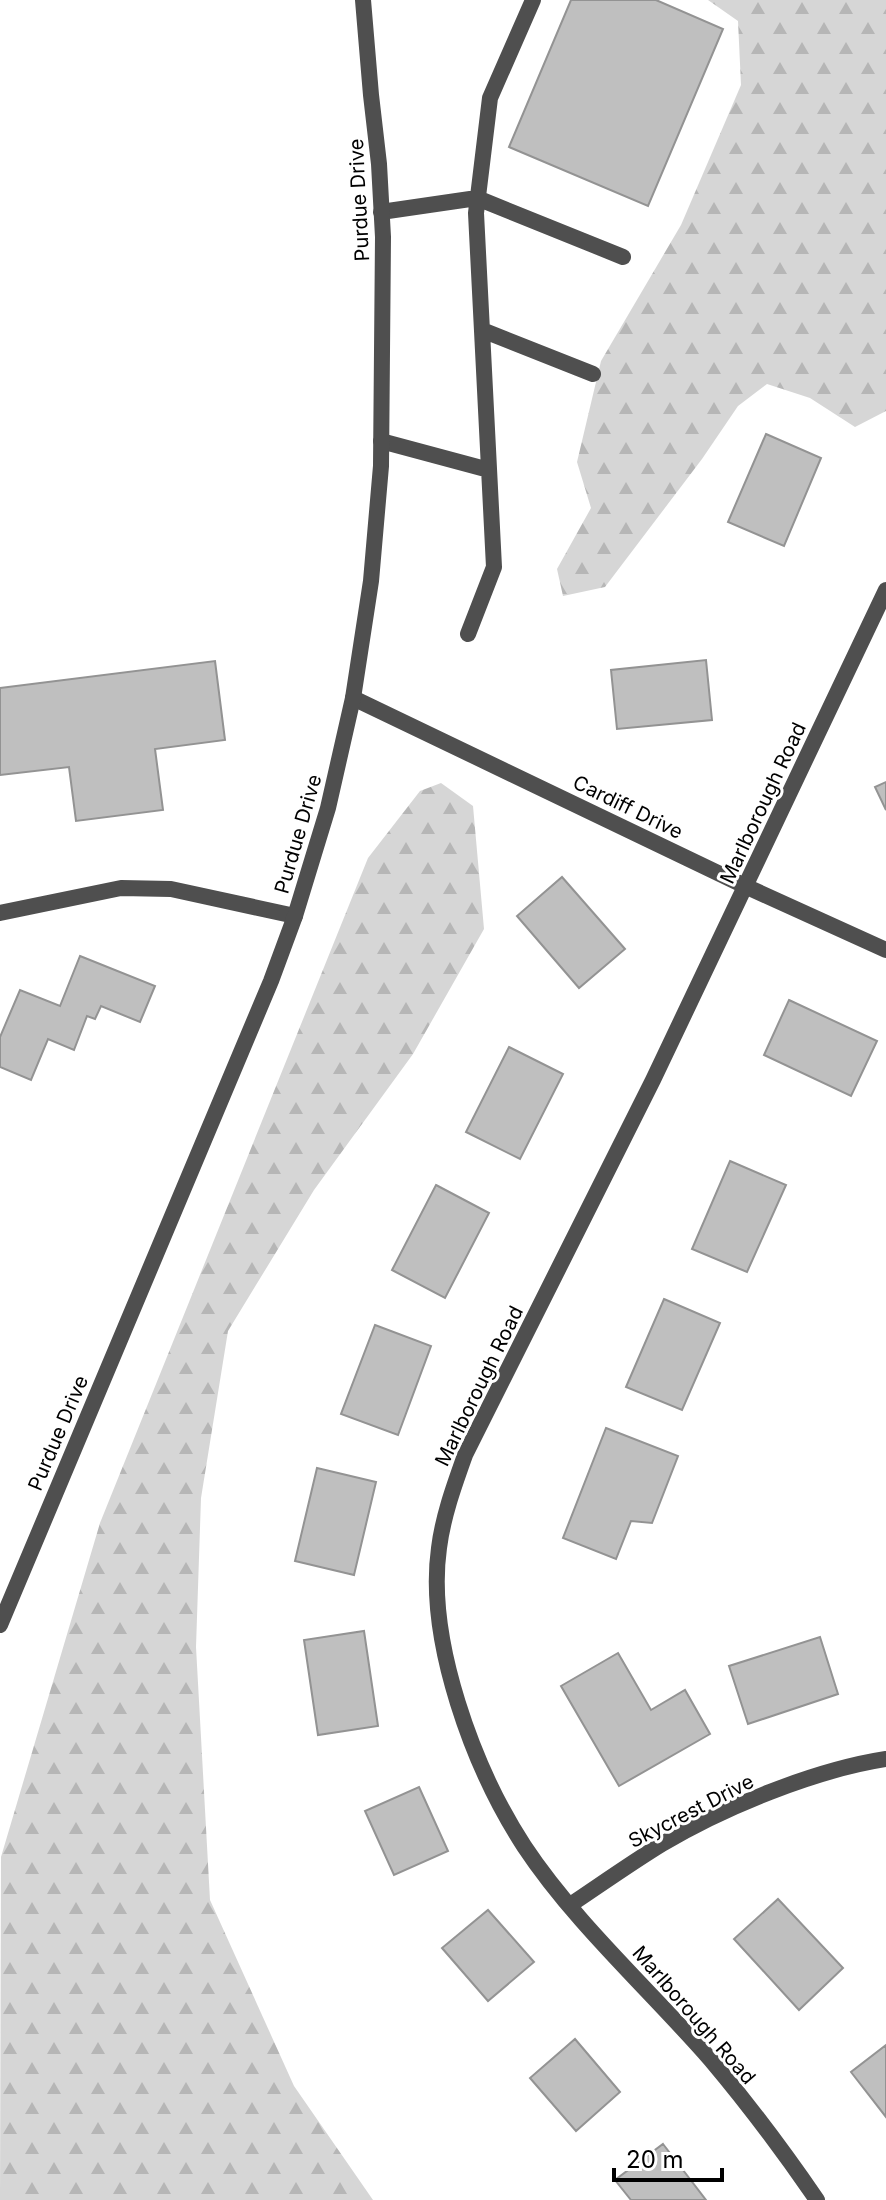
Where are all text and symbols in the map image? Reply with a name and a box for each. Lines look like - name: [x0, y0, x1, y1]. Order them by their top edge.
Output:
- street label: Purdue Drive: [344, 138, 374, 262]
- street label: Marlborough Road: [715, 719, 811, 887]
- street label: Cardiff Drive: [569, 770, 687, 844]
- street label: Purdue Drive: [270, 772, 326, 896]
- street label: Marlborough Road: [430, 1302, 528, 1470]
- street label: Purdue Drive: [23, 1372, 93, 1494]
- street label: Skycrest Drive: [624, 1769, 758, 1853]
- street label: Marlborough Road: [627, 1941, 761, 2089]
- scale bar: [614, 2132, 722, 2182]
- text: 20 m: [626, 2145, 684, 2174]

